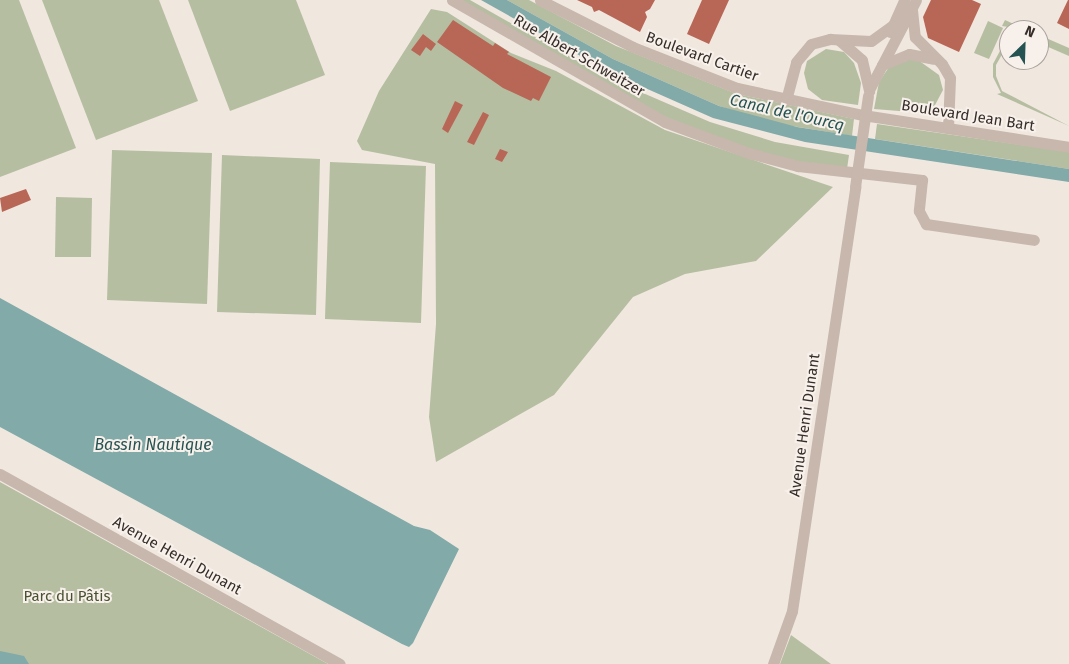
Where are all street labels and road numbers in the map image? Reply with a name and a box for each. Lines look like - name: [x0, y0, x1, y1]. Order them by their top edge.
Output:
- street label: Rue Albert Schweitzer: [510, 11, 648, 101]
- street label: Boulevard Cartier: [643, 28, 761, 86]
- street label: Boulevard Jean Bart: [900, 97, 1036, 135]
- street label: Avenue Henri Dunant: [786, 352, 824, 498]
- street label: Avenue Henri Dunant: [109, 513, 245, 599]

